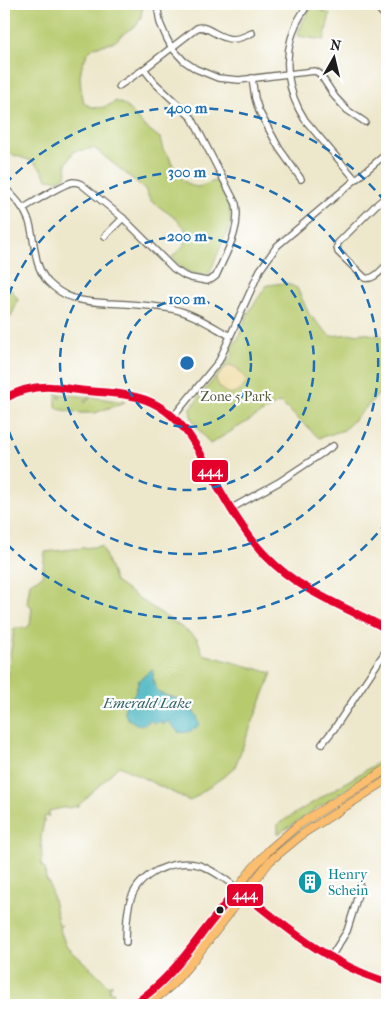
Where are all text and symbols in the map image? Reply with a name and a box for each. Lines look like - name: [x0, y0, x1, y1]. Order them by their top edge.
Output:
- north arrow: [308, 32, 358, 82]
- text: N: [329, 36, 343, 55]
- text: 400 m: [165, 99, 208, 117]
- text: 300 m: [168, 163, 207, 181]
- text: 200 m: [167, 227, 207, 245]
- text: 100 m: [168, 290, 206, 308]
- centre of rings: [178, 354, 196, 372]
- park label: Zone 5 Park: [200, 388, 272, 405]
- line badge: 444: [191, 459, 229, 483]
- text: 444: [197, 463, 223, 480]
- water label: Emerald Lake: [102, 694, 192, 712]
- place label: Henry Schein: [328, 866, 368, 899]
- building icon: Henry Schein: [297, 869, 323, 895]
- line badge: 444: [226, 883, 264, 907]
- text: 444: [232, 886, 258, 903]
- unlabelled marker: [215, 905, 225, 915]

